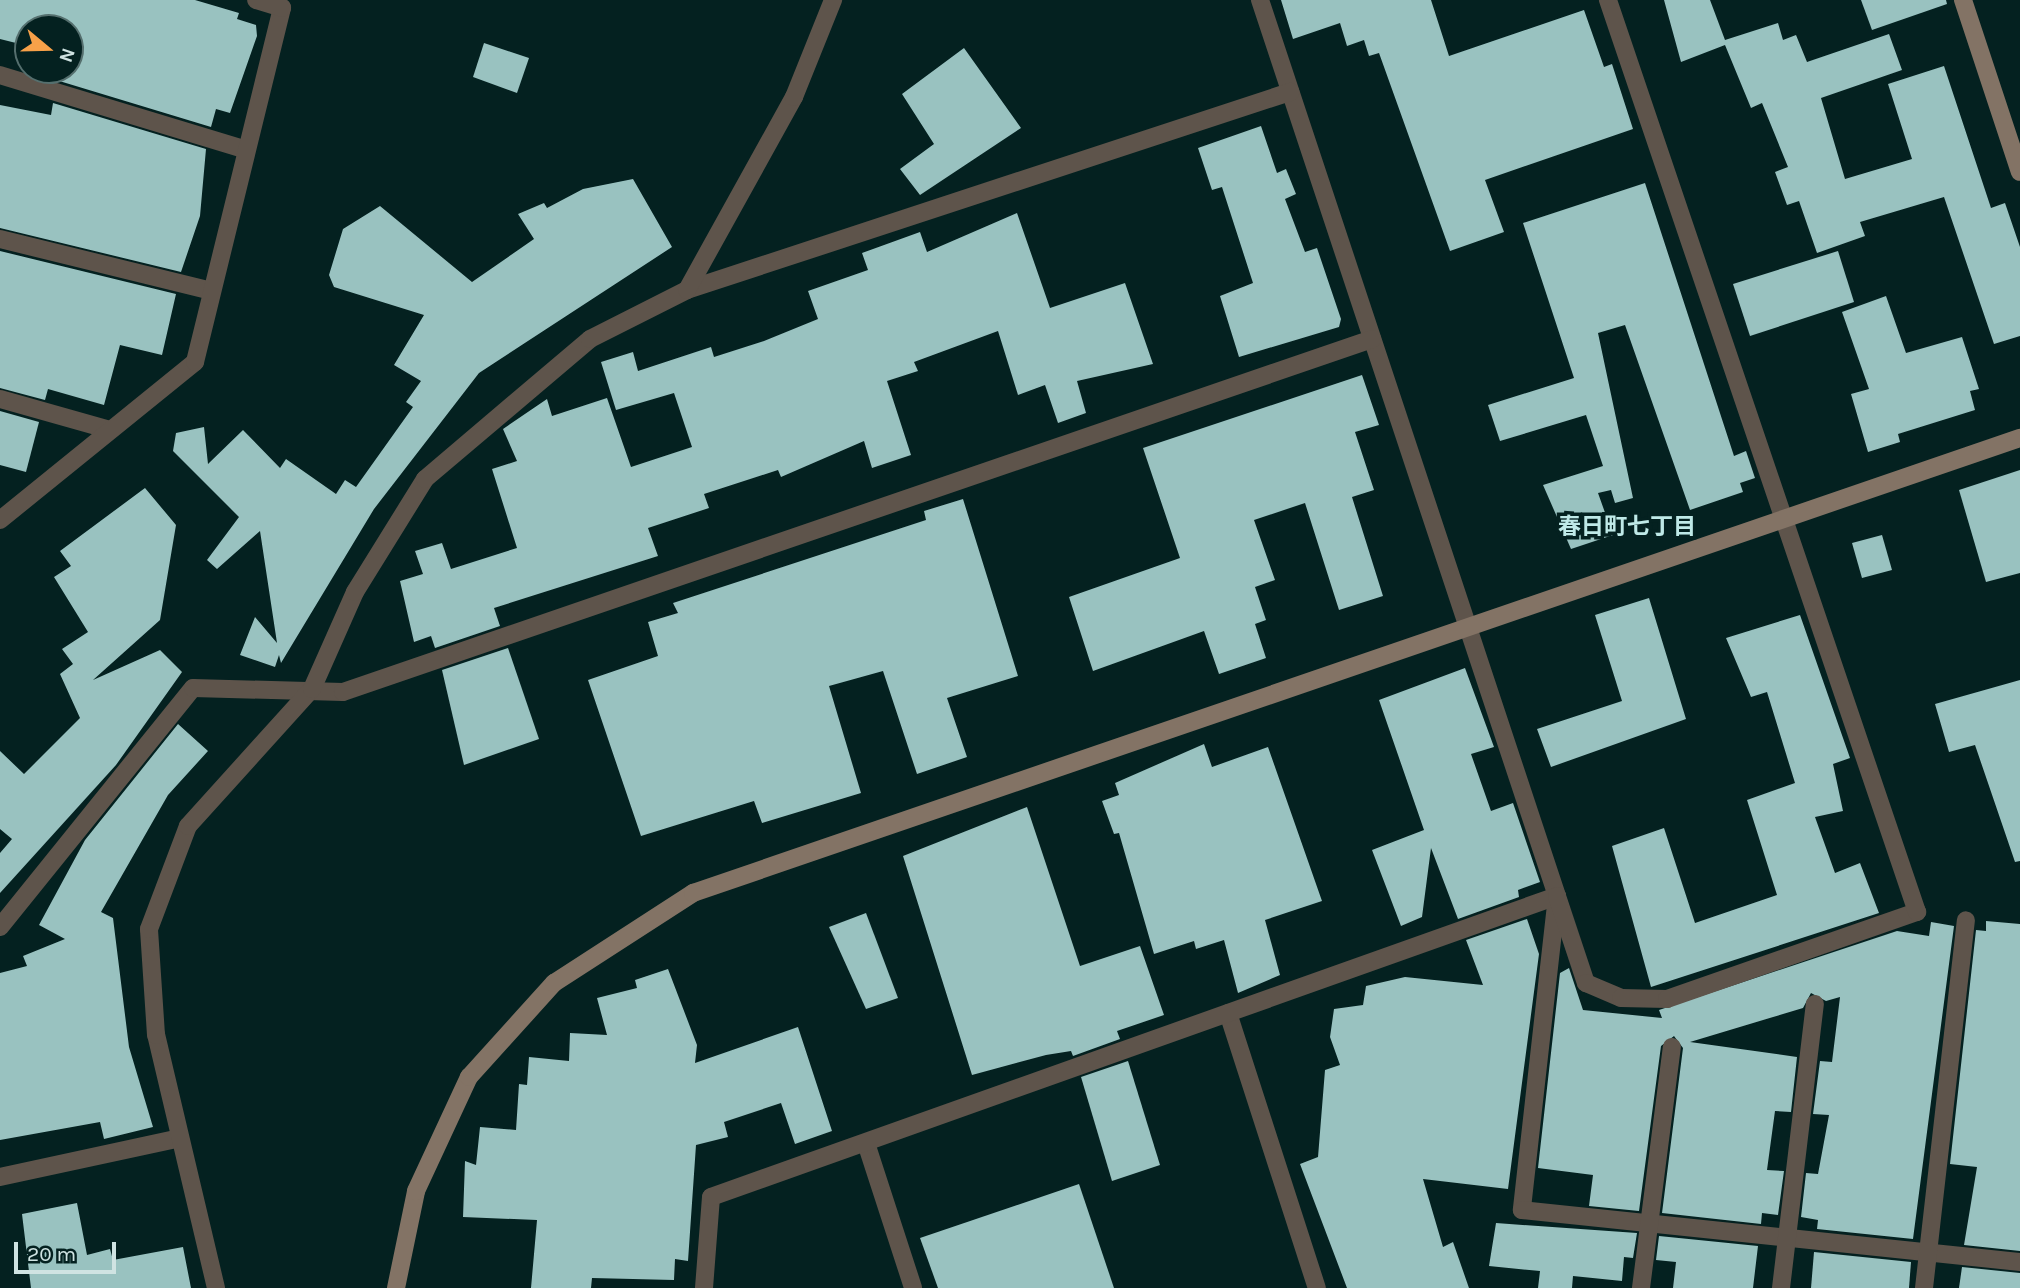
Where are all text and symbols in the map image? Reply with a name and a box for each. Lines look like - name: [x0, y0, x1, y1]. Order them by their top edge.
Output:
- north arrow: [14, 14, 84, 84]
- text: N: [54, 45, 80, 65]
- district label: 春日町七丁目: [1558, 513, 1696, 541]
- scale bar: [18, 1228, 119, 1272]
- text: 20 m: [27, 1242, 76, 1266]

